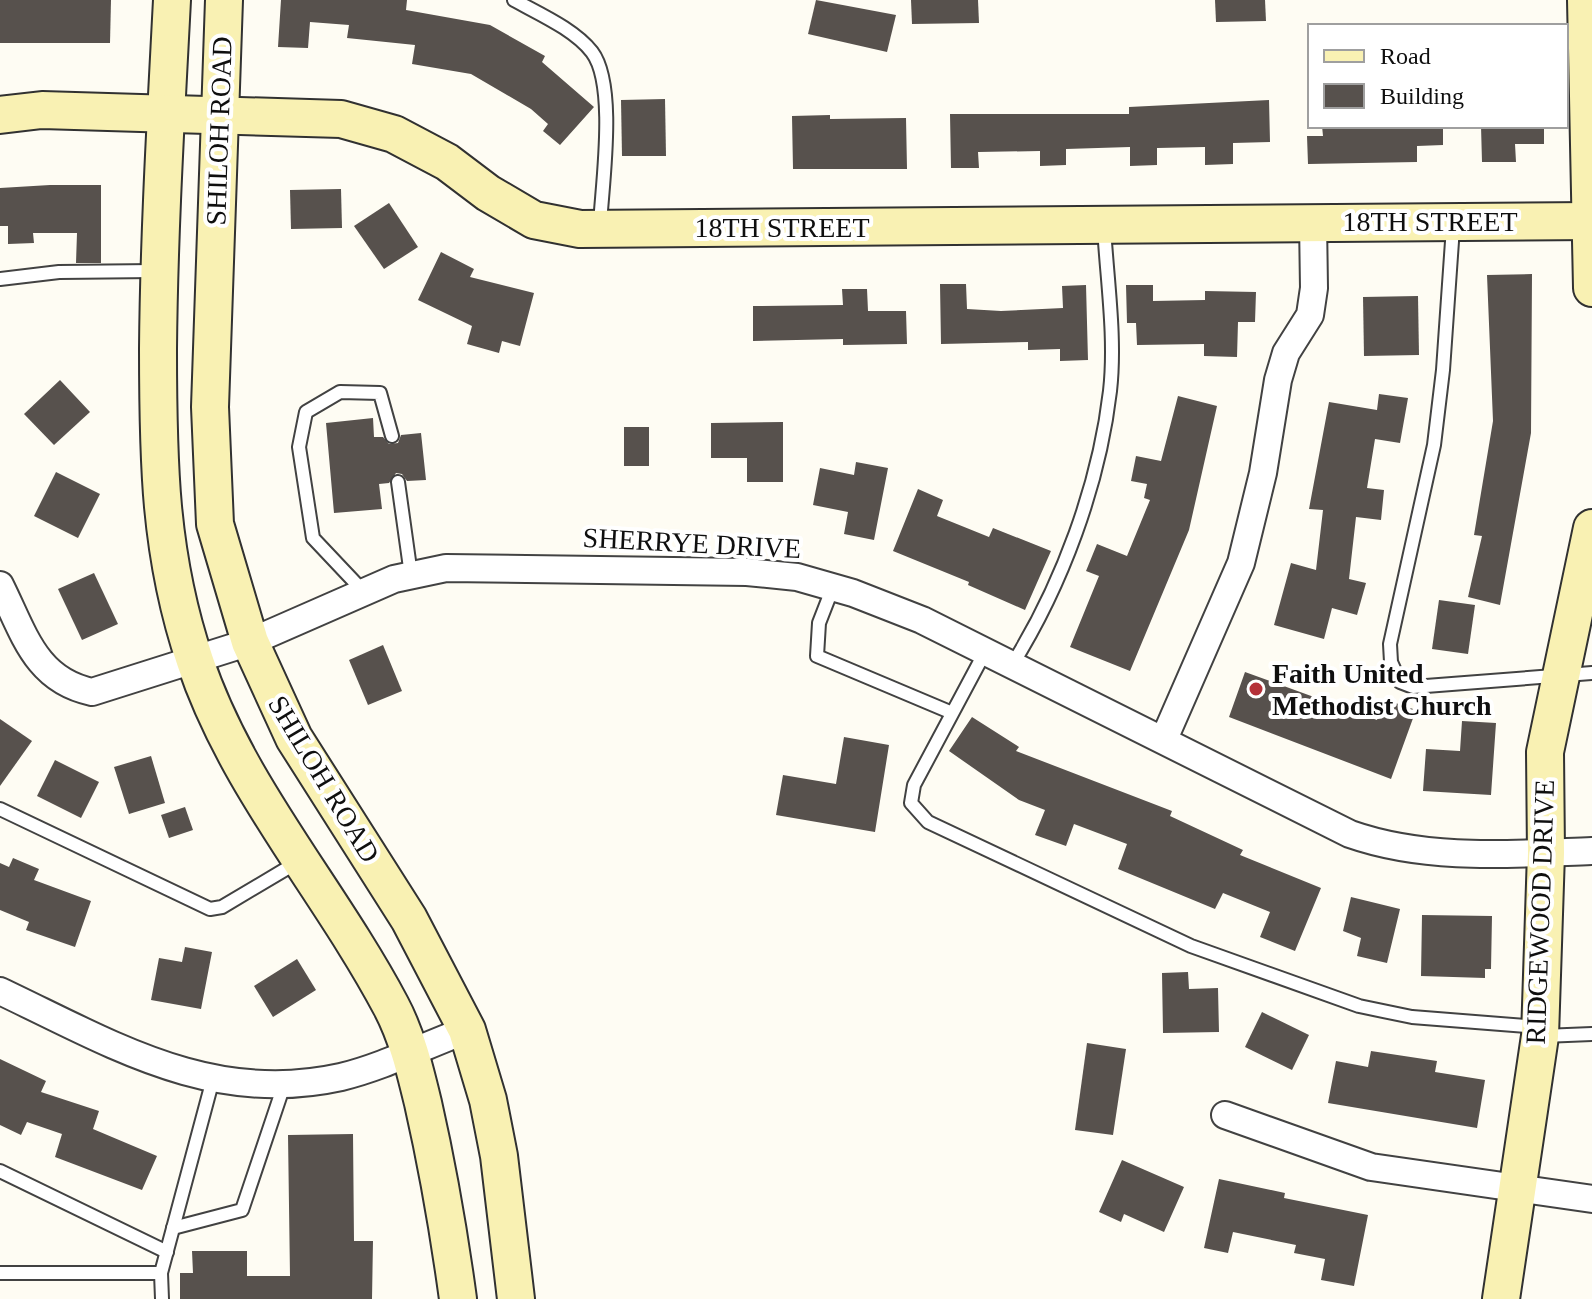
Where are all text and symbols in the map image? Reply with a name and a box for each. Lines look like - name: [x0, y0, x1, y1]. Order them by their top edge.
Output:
- legend: [1308, 24, 1568, 128]
- street label: SHILOH ROAD: [200, 36, 238, 226]
- text: Road: [1380, 43, 1431, 69]
- text: Building: [1380, 83, 1464, 109]
- street label: 18TH STREET: [1343, 206, 1518, 237]
- street label: 18TH STREET: [695, 212, 870, 243]
- street label: SHERRYE DRIVE: [582, 522, 802, 564]
- place label: Faith United Methodist Church: [1272, 658, 1492, 721]
- marker: Faith United Methodist Church: [1247, 680, 1265, 698]
- street label: SHILOH ROAD: [262, 690, 386, 868]
- street label: RIDGEWOOD DRIVE: [1520, 779, 1560, 1045]

